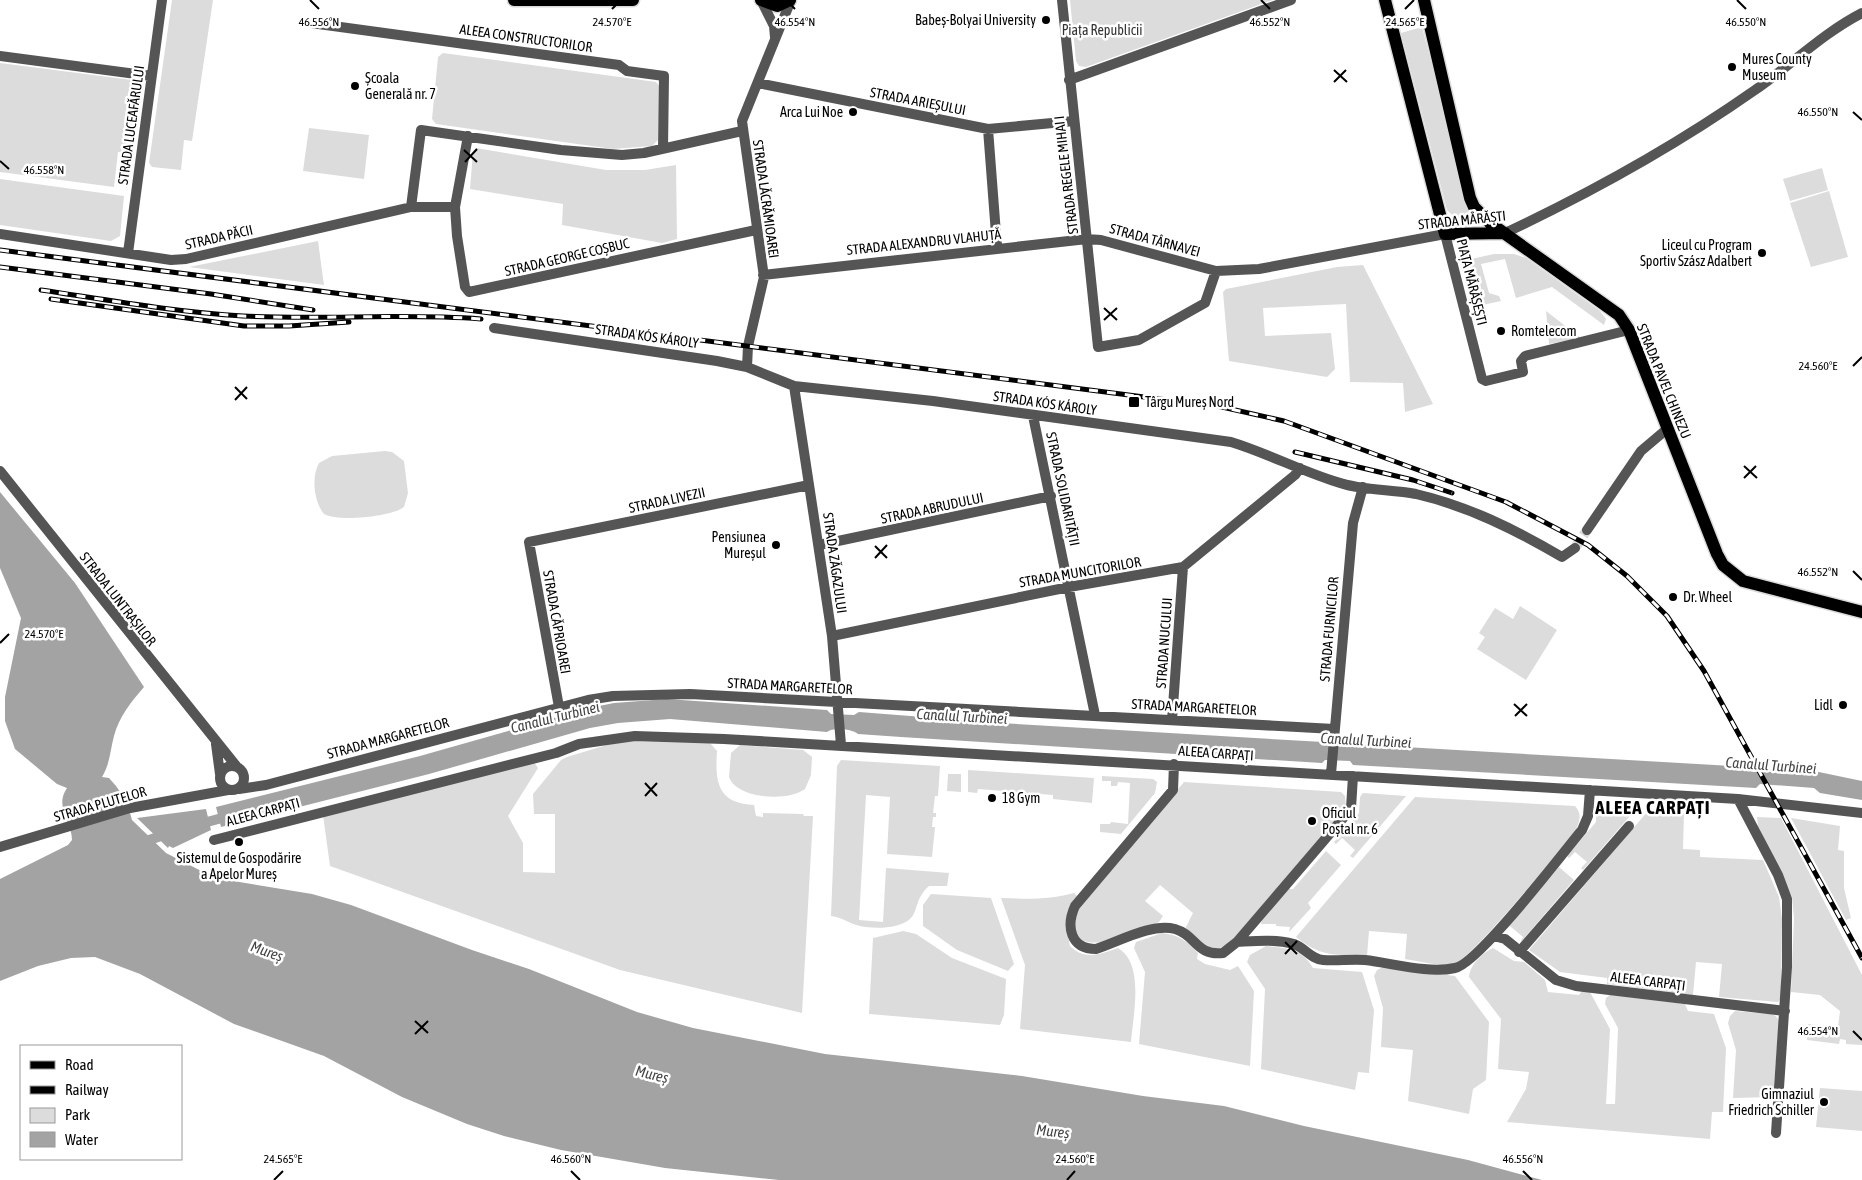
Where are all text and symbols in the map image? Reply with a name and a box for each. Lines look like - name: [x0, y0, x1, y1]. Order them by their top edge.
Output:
- place label: Babeș-Bolyai University: [915, 12, 1036, 28]
- marker: Babeș-Bolyai University: [1040, 14, 1052, 26]
- text: 46.556°N: [299, 15, 339, 29]
- text: 24.570°E: [593, 15, 631, 29]
- text: 46.554°N: [775, 15, 815, 29]
- text: 46.552°N: [1250, 15, 1290, 29]
- text: 24.565°E: [1386, 15, 1424, 29]
- text: 46.550°N: [1726, 15, 1766, 29]
- street label: ALEEA CONSTRUCTORILOR: [459, 21, 593, 55]
- park label: Piața Republicii: [1062, 22, 1142, 38]
- place label: Mures County Museum: [1742, 51, 1812, 83]
- marker: Mures County Museum: [1726, 61, 1738, 73]
- street label: STRADA LUCEAFĂRULUI: [114, 64, 147, 186]
- place label: Școala Generală nr. 7: [365, 70, 436, 102]
- marker: Școala Generală nr. 7: [349, 80, 361, 92]
- street label: STRADA ARIEȘULUI: [869, 84, 967, 118]
- place label: Arca Lui Noe: [780, 104, 843, 120]
- text: 46.550°N: [1798, 105, 1838, 119]
- marker: Arca Lui Noe: [847, 106, 859, 118]
- street label: STRADA REGELE MIHAI I: [1051, 115, 1081, 235]
- street label: STRADA LĂCRĂMIOAREI: [750, 139, 783, 259]
- text: 46.558°N: [24, 163, 64, 177]
- street label: STRADA MĂRĂȘTI: [1417, 206, 1507, 233]
- street label: STRADA PĂCII: [183, 220, 254, 253]
- street label: STRADA TÂRNAVEI: [1108, 220, 1202, 260]
- street label: STRADA ALEXANDRU VLAHUȚĂ: [846, 225, 1002, 258]
- street label: STRADA GEORGE COȘBUC: [503, 235, 632, 279]
- street label: PIAȚA MĂRĂȘEȘTI: [1454, 237, 1491, 327]
- place label: Liceul cu Program Sportiv Szász Adalbert: [1640, 237, 1752, 269]
- marker: Liceul cu Program Sportiv Szász Adalbert: [1756, 247, 1768, 259]
- street label: STRADA KÓS KÁROLY: [594, 321, 701, 351]
- street label: STRADA PAVEL CHINEZU: [1634, 321, 1694, 441]
- place label: Romtelecom: [1511, 323, 1577, 339]
- marker: Romtelecom: [1495, 325, 1507, 337]
- text: 24.560°E: [1799, 359, 1837, 373]
- street label: STRADA KÓS KÁROLY: [992, 388, 1099, 418]
- place label: Târgu Mureș Nord: [1145, 394, 1234, 410]
- marker: Târgu Mureș Nord: [1127, 395, 1141, 409]
- street label: STRADA SOLIDARITĂȚII: [1043, 430, 1084, 547]
- street label: STRADA LIVEZII: [627, 484, 707, 516]
- street label: STRADA ABRUDULUI: [879, 489, 985, 527]
- street label: STRADA ZĂGAZULUI: [820, 511, 851, 615]
- place label: Pensiunea Mureșul: [712, 529, 766, 561]
- marker: Pensiunea Mureșul: [770, 539, 782, 551]
- street label: STRADA LUNTRAȘILOR: [77, 549, 159, 649]
- street label: STRADA MUNCITORILOR: [1018, 553, 1142, 591]
- text: 46.552°N: [1798, 565, 1838, 579]
- street label: STRADA CĂPRIOAREI: [540, 569, 575, 675]
- street label: STRADA FURNICILOR: [1316, 576, 1342, 682]
- place label: Dr. Wheel: [1683, 589, 1732, 605]
- marker: Dr. Wheel: [1667, 591, 1679, 603]
- street label: STRADA NUCULUI: [1153, 597, 1175, 689]
- text: 24.570°E: [25, 627, 63, 641]
- street label: STRADA MARGARETELOR: [727, 675, 853, 697]
- street label: STRADA MARGARETELOR: [1131, 696, 1257, 718]
- place label: Lidl: [1814, 697, 1833, 713]
- water label: Canalul Turbinei: [509, 698, 602, 736]
- marker: Lidl: [1837, 699, 1849, 711]
- water label: Canalul Turbinei: [916, 705, 1008, 727]
- street label: STRADA MARGARETELOR: [325, 714, 451, 762]
- water label: Canalul Turbinei: [1320, 729, 1412, 751]
- street label: ALEEA CARPAȚI: [1178, 742, 1254, 764]
- water label: Canalul Turbinei: [1725, 753, 1817, 777]
- street label: STRADA PLUTELOR: [52, 783, 148, 825]
- place label: 18 Gym: [1002, 790, 1040, 806]
- marker: 18 Gym: [986, 792, 998, 804]
- street label: ALEEA CARPAȚI: [224, 795, 302, 829]
- district label: ALEEA CARPAȚI: [1594, 796, 1711, 819]
- place label: Oficiul Poștal nr. 6: [1322, 805, 1378, 837]
- marker: Oficiul Poștal nr. 6: [1306, 815, 1318, 827]
- marker: Sistemul de Gospodărire a Apelor Mureș: [233, 836, 245, 848]
- place label: Sistemul de Gospodărire a Apelor Mureș: [177, 850, 301, 882]
- water label: Mureș: [248, 937, 286, 965]
- street label: ALEEA CARPAȚI: [1610, 968, 1686, 994]
- text: 46.554°N: [1798, 1024, 1838, 1038]
- legend: [20, 1045, 182, 1160]
- text: Road: [65, 1056, 94, 1073]
- water label: Mureș: [634, 1062, 670, 1086]
- text: Railway: [65, 1081, 109, 1098]
- place label: Gimnaziul Friedrich Schiller: [1728, 1086, 1815, 1118]
- marker: Gimnaziul Friedrich Schiller: [1818, 1096, 1830, 1108]
- text: Park: [65, 1106, 90, 1123]
- water label: Mureș: [1035, 1121, 1071, 1141]
- text: Water: [65, 1131, 98, 1148]
- text: 24.565°E: [264, 1152, 302, 1166]
- text: 46.560°N: [551, 1152, 591, 1166]
- text: 24.560°E: [1056, 1152, 1094, 1166]
- text: 46.556°N: [1503, 1152, 1543, 1166]

